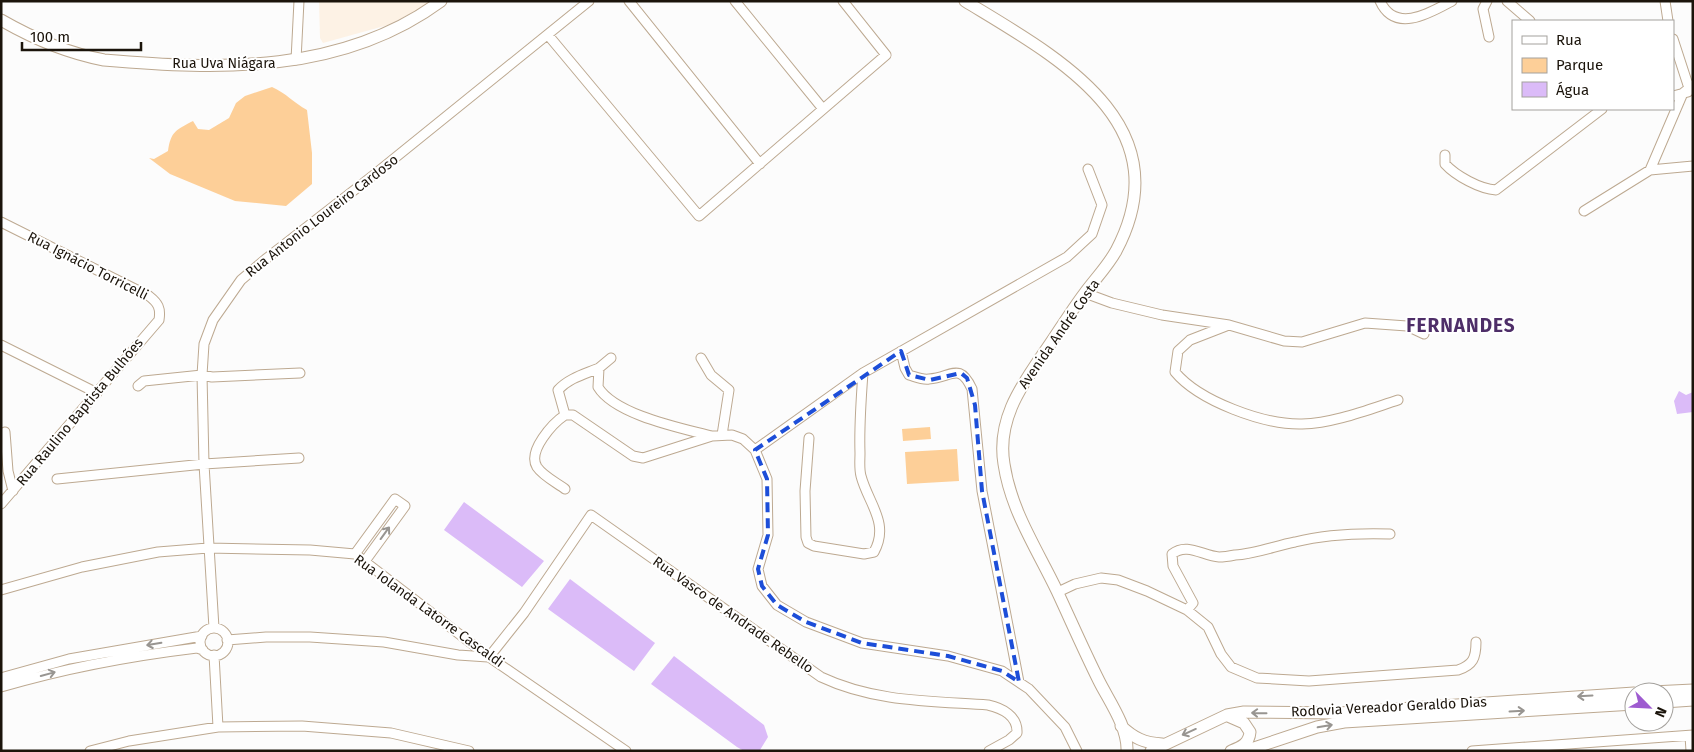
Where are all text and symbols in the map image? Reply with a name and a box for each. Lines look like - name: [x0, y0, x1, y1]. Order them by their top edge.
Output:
- scale bar: [22, 20, 141, 52]
- legend: [1512, 20, 1674, 110]
- text: 100 m: [30, 28, 70, 46]
- text: Rua: [1556, 31, 1582, 49]
- street label: Rua Uva Niágara: [172, 55, 276, 72]
- text: Parque: [1556, 56, 1603, 74]
- text: Água: [1556, 81, 1589, 99]
- street label: Rua Antonio Loureiro Cardoso: [242, 151, 402, 281]
- street label: Rua Ignácio Torricelli: [25, 228, 151, 304]
- street label: Avenida André Costa: [1015, 276, 1103, 392]
- district label: FERNANDES: [1406, 314, 1516, 337]
- street label: Rua Raulino Baptista Bulhões: [13, 334, 147, 489]
- one-way arrow: [380, 527, 390, 541]
- street label: Rua Iolanda Latorre Cascaldi: [351, 551, 507, 671]
- street label: Rua Vasco de Andrade Rebello: [649, 553, 817, 677]
- one-way arrow: [146, 639, 162, 649]
- one-way arrow: [40, 669, 56, 678]
- north arrow: [1624, 682, 1674, 732]
- one-way arrow: [1578, 692, 1594, 701]
- street label: Rodovia Vereador Geraldo Dias: [1291, 693, 1488, 721]
- text: N: [1651, 704, 1670, 720]
- one-way arrow: [1509, 706, 1525, 715]
- one-way arrow: [1252, 708, 1268, 718]
- one-way arrow: [1316, 720, 1332, 730]
- one-way arrow: [1182, 727, 1197, 737]

